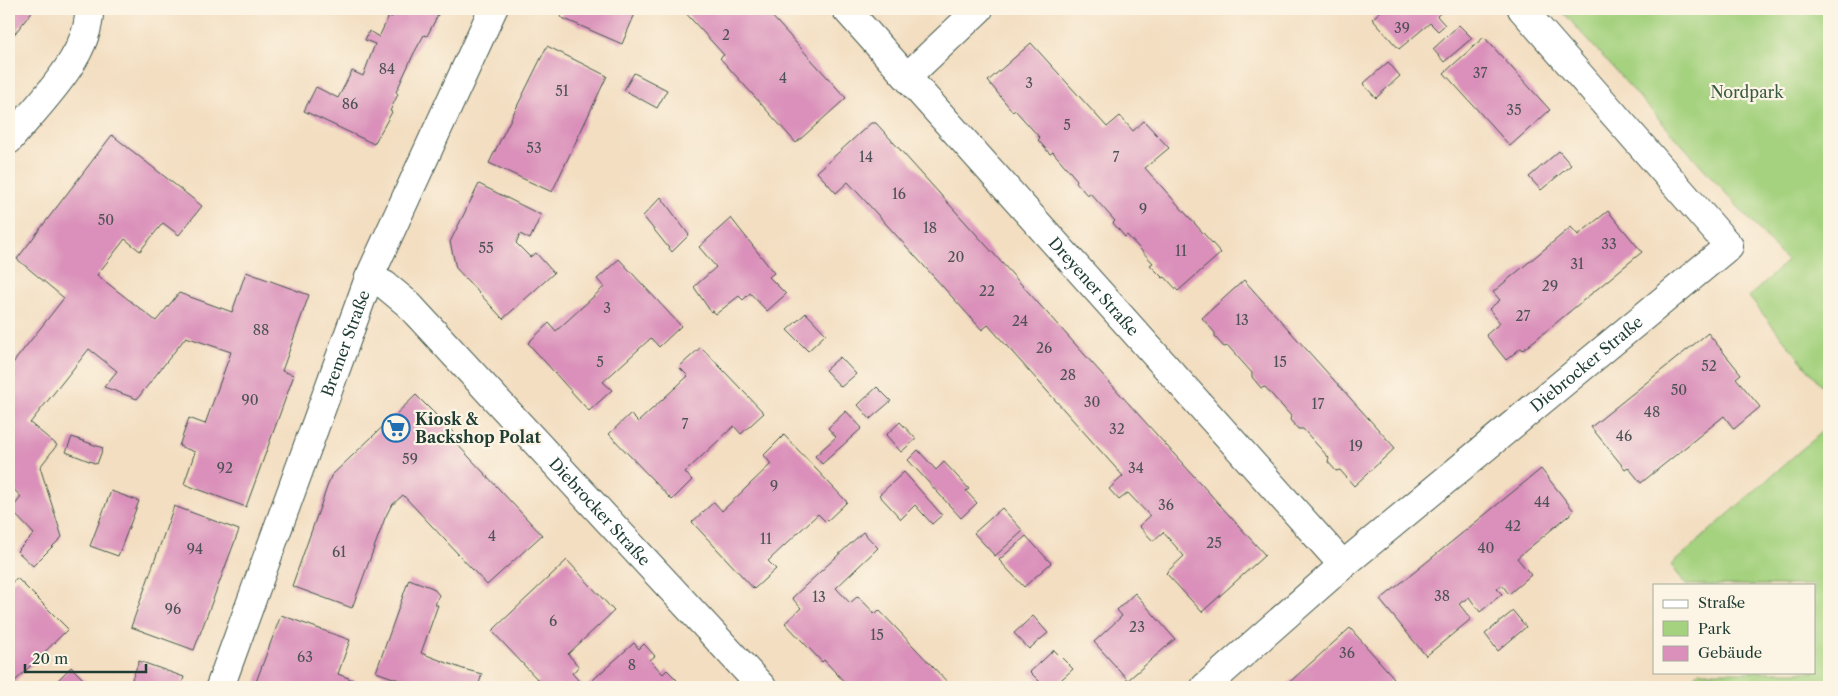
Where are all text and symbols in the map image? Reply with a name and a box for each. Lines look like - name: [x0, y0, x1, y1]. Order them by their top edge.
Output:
- house number: 39: [1394, 19, 1410, 37]
- house number: 2: [722, 26, 730, 44]
- house number: 84: [379, 60, 395, 78]
- house number: 37: [1473, 64, 1487, 82]
- house number: 4: [779, 69, 787, 87]
- house number: 3: [1025, 74, 1033, 92]
- house number: 51: [555, 82, 569, 100]
- park label: Nordpark: [1710, 82, 1784, 102]
- house number: 86: [342, 95, 358, 113]
- house number: 35: [1506, 101, 1522, 119]
- house number: 5: [1063, 116, 1071, 134]
- house number: 53: [526, 139, 542, 157]
- house number: 14: [859, 148, 873, 166]
- house number: 7: [1113, 148, 1120, 166]
- house number: 16: [892, 185, 906, 203]
- house number: 9: [1139, 200, 1147, 218]
- house number: 50: [98, 211, 114, 229]
- house number: 18: [923, 219, 937, 237]
- street label: Dreyener Straße: [1045, 233, 1143, 340]
- house number: 33: [1601, 235, 1617, 253]
- house number: 55: [478, 239, 494, 257]
- house number: 11: [1175, 242, 1187, 260]
- house number: 20: [948, 248, 965, 266]
- house number: 31: [1570, 255, 1584, 273]
- house number: 29: [1542, 277, 1558, 295]
- house number: 22: [979, 282, 995, 300]
- street label: Bremer Straße: [317, 287, 374, 399]
- house number: 3: [603, 299, 611, 317]
- house number: 27: [1516, 307, 1531, 325]
- house number: 13: [1235, 311, 1249, 329]
- house number: 24: [1012, 312, 1028, 330]
- street label: Diebrocker Straße: [1526, 312, 1647, 416]
- house number: 88: [253, 321, 269, 339]
- house number: 26: [1036, 339, 1052, 357]
- house number: 5: [596, 353, 604, 371]
- house number: 15: [1273, 353, 1287, 371]
- house number: 52: [1701, 357, 1717, 375]
- house number: 28: [1060, 366, 1076, 384]
- house number: 50: [1671, 381, 1687, 399]
- house number: 90: [241, 391, 259, 409]
- house number: 30: [1084, 393, 1100, 411]
- house number: 17: [1312, 395, 1324, 413]
- house number: 48: [1644, 403, 1660, 421]
- place label: Kiosk & Backshop Polat: [415, 409, 541, 447]
- supermarket icon: Kiosk & Backshop Polat: [381, 413, 411, 443]
- house number: 7: [682, 415, 689, 433]
- house number: 32: [1109, 420, 1125, 438]
- house number: 46: [1616, 427, 1632, 445]
- house number: 19: [1349, 437, 1363, 455]
- house number: 59: [402, 450, 418, 468]
- street label: Diebrocker Straße: [545, 453, 655, 570]
- house number: 92: [217, 459, 233, 477]
- house number: 34: [1128, 459, 1144, 477]
- house number: 9: [770, 477, 778, 495]
- house number: 44: [1534, 493, 1550, 511]
- house number: 36: [1158, 496, 1174, 514]
- house number: 42: [1505, 517, 1521, 535]
- house number: 4: [488, 527, 496, 545]
- house number: 11: [760, 530, 772, 548]
- house number: 25: [1206, 534, 1222, 552]
- house number: 40: [1478, 539, 1495, 557]
- house number: 94: [187, 540, 203, 558]
- house number: 61: [332, 543, 346, 561]
- legend: [1653, 584, 1816, 674]
- house number: 38: [1434, 587, 1450, 605]
- house number: 13: [812, 588, 826, 606]
- text: Straße: [1698, 593, 1745, 612]
- house number: 96: [165, 600, 181, 618]
- house number: 6: [549, 612, 557, 630]
- house number: 23: [1129, 618, 1145, 636]
- text: Park: [1698, 619, 1732, 638]
- house number: 15: [870, 626, 884, 644]
- scale bar: [25, 641, 146, 673]
- text: Gebäude: [1698, 643, 1762, 662]
- house number: 36: [1339, 644, 1355, 662]
- house number: 63: [297, 648, 313, 666]
- text: 20 m: [32, 649, 68, 668]
- house number: 8: [628, 656, 636, 674]

